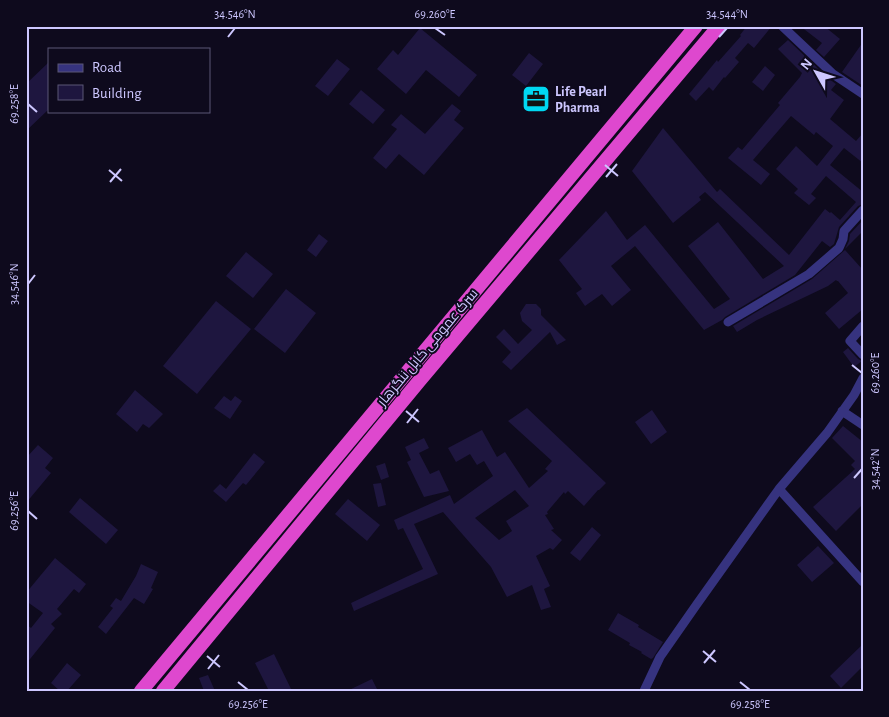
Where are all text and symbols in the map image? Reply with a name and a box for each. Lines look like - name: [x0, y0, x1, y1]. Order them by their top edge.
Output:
- text: 34.546°N: [214, 8, 256, 20]
- text: 69.260°E: [415, 8, 456, 20]
- text: 34.544°N: [706, 8, 748, 20]
- legend: [48, 48, 210, 112]
- north arrow: [792, 48, 842, 98]
- text: N: [798, 56, 815, 73]
- text: Road: [92, 60, 122, 75]
- text: 69.258°E: [8, 84, 20, 124]
- office icon: Life Pearl Pharma: [521, 84, 551, 114]
- place label: Life Pearl Pharma: [555, 85, 607, 115]
- text: Building: [92, 86, 142, 101]
- text: 34.546°N: [8, 263, 20, 305]
- street label: سرک عمومی کابل ننگرهار: [374, 286, 481, 410]
- text: 69.260°E: [869, 352, 881, 393]
- text: 34.542°N: [869, 448, 881, 490]
- text: 69.256°E: [8, 491, 20, 531]
- text: 69.256°E: [228, 698, 268, 710]
- text: 69.258°E: [730, 698, 770, 710]

